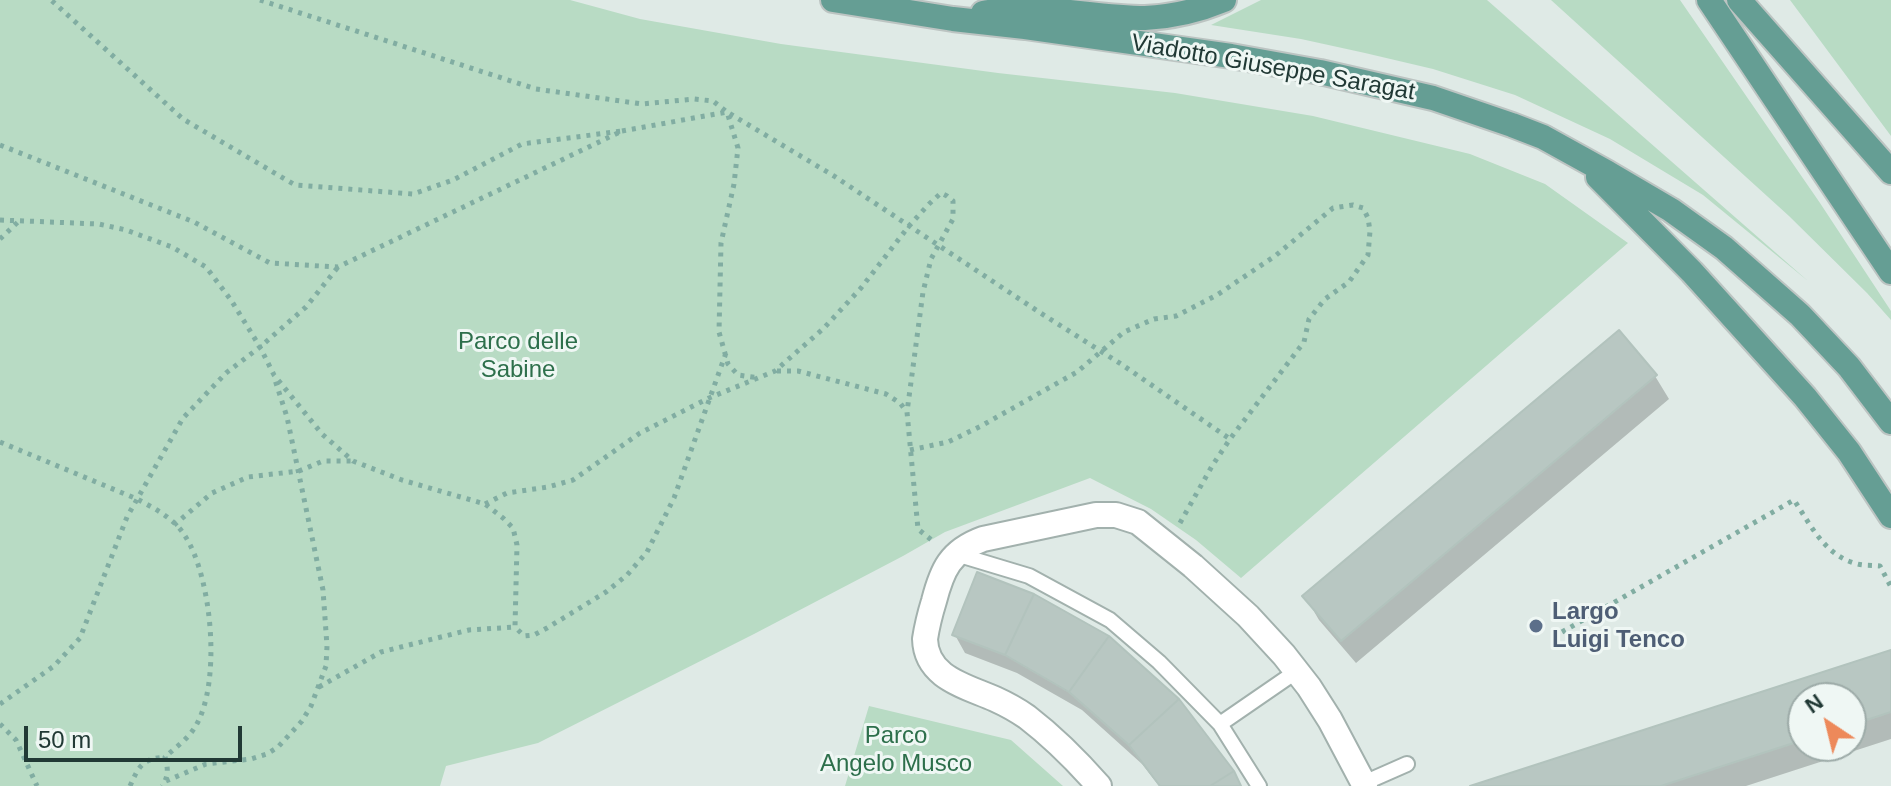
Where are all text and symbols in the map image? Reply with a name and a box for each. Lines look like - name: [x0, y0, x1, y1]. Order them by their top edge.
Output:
- street label: Viadotto Giuseppe Saragat: [1129, 29, 1417, 107]
- park label: Parco delle Sabine: [458, 328, 578, 384]
- place label: Largo Luigi Tenco: [1552, 598, 1685, 654]
- marker: Largo Luigi Tenco: [1527, 617, 1545, 635]
- north arrow: [1787, 682, 1867, 762]
- text: N: [1800, 689, 1828, 718]
- scale bar: [28, 710, 246, 760]
- park label: Parco Angelo Musco: [820, 722, 972, 778]
- text: 50 m: [38, 726, 91, 753]

